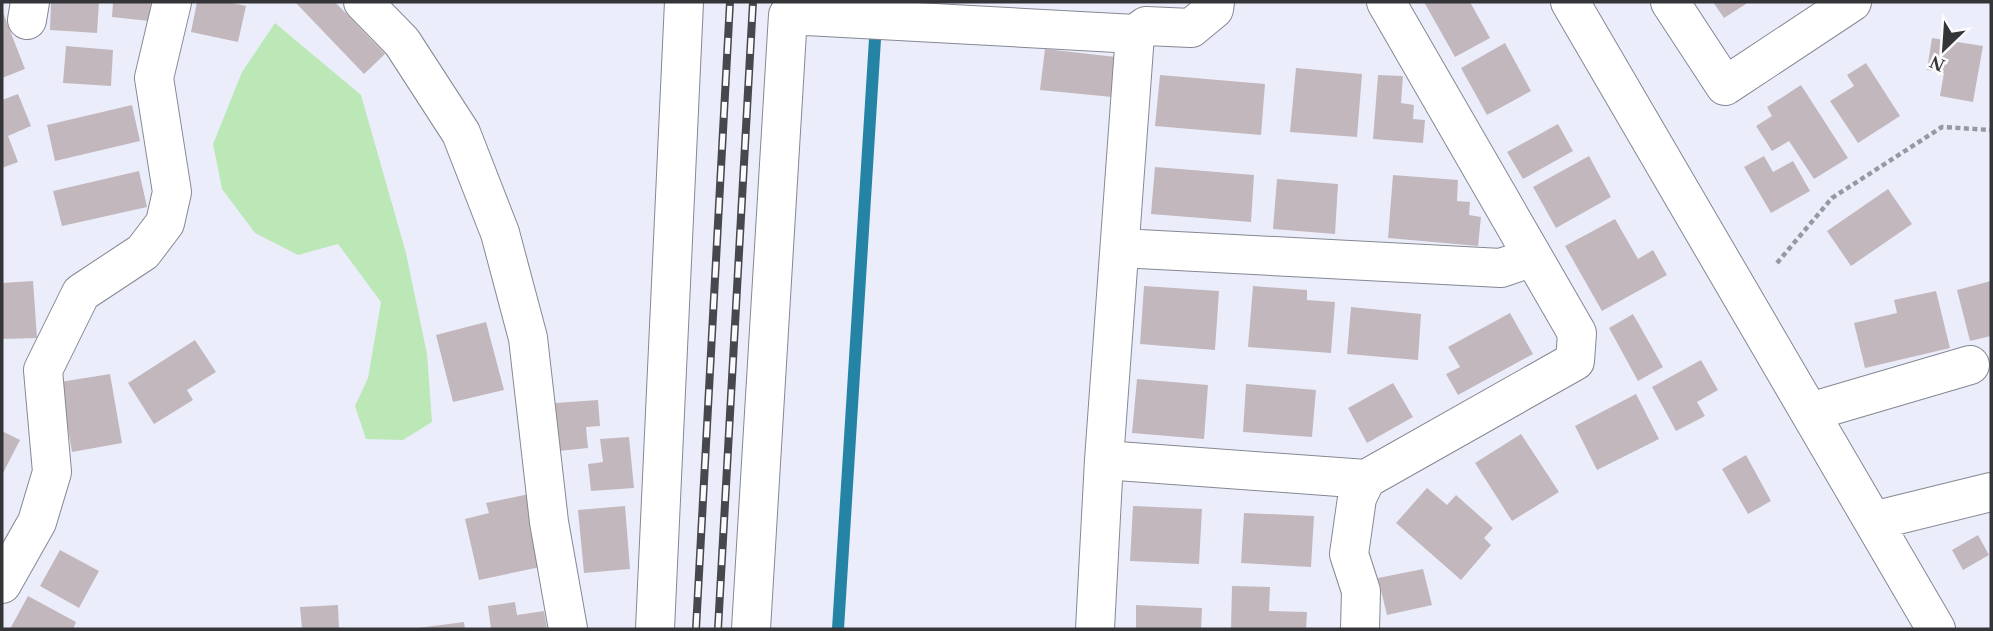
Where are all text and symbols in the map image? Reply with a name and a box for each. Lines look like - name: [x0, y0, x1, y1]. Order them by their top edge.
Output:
- north arrow: [1909, 14, 1979, 84]
- text: N: [1926, 51, 1948, 76]

